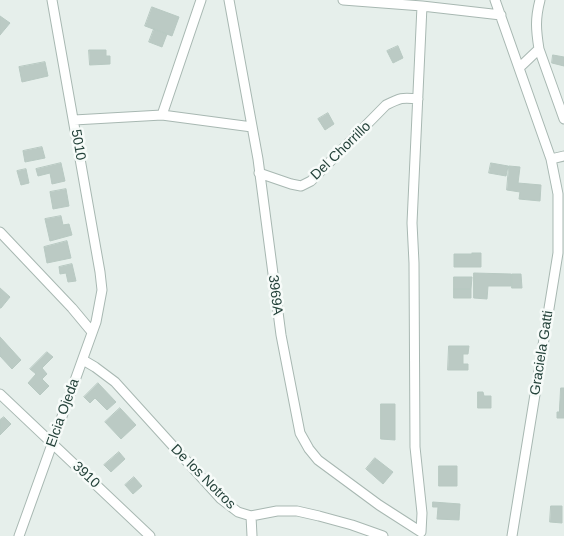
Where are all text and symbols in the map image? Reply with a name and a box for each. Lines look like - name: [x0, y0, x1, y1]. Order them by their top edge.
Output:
- street label: Del Chorrillo: [307, 118, 375, 184]
- street label: 5010: [67, 128, 89, 162]
- street label: 3969A: [264, 274, 286, 316]
- street label: Graciela Gatti: [527, 309, 557, 397]
- street label: Elcia Ojeda: [43, 376, 83, 450]
- street label: De los Notros: [167, 441, 239, 513]
- street label: 3910: [69, 458, 103, 492]

